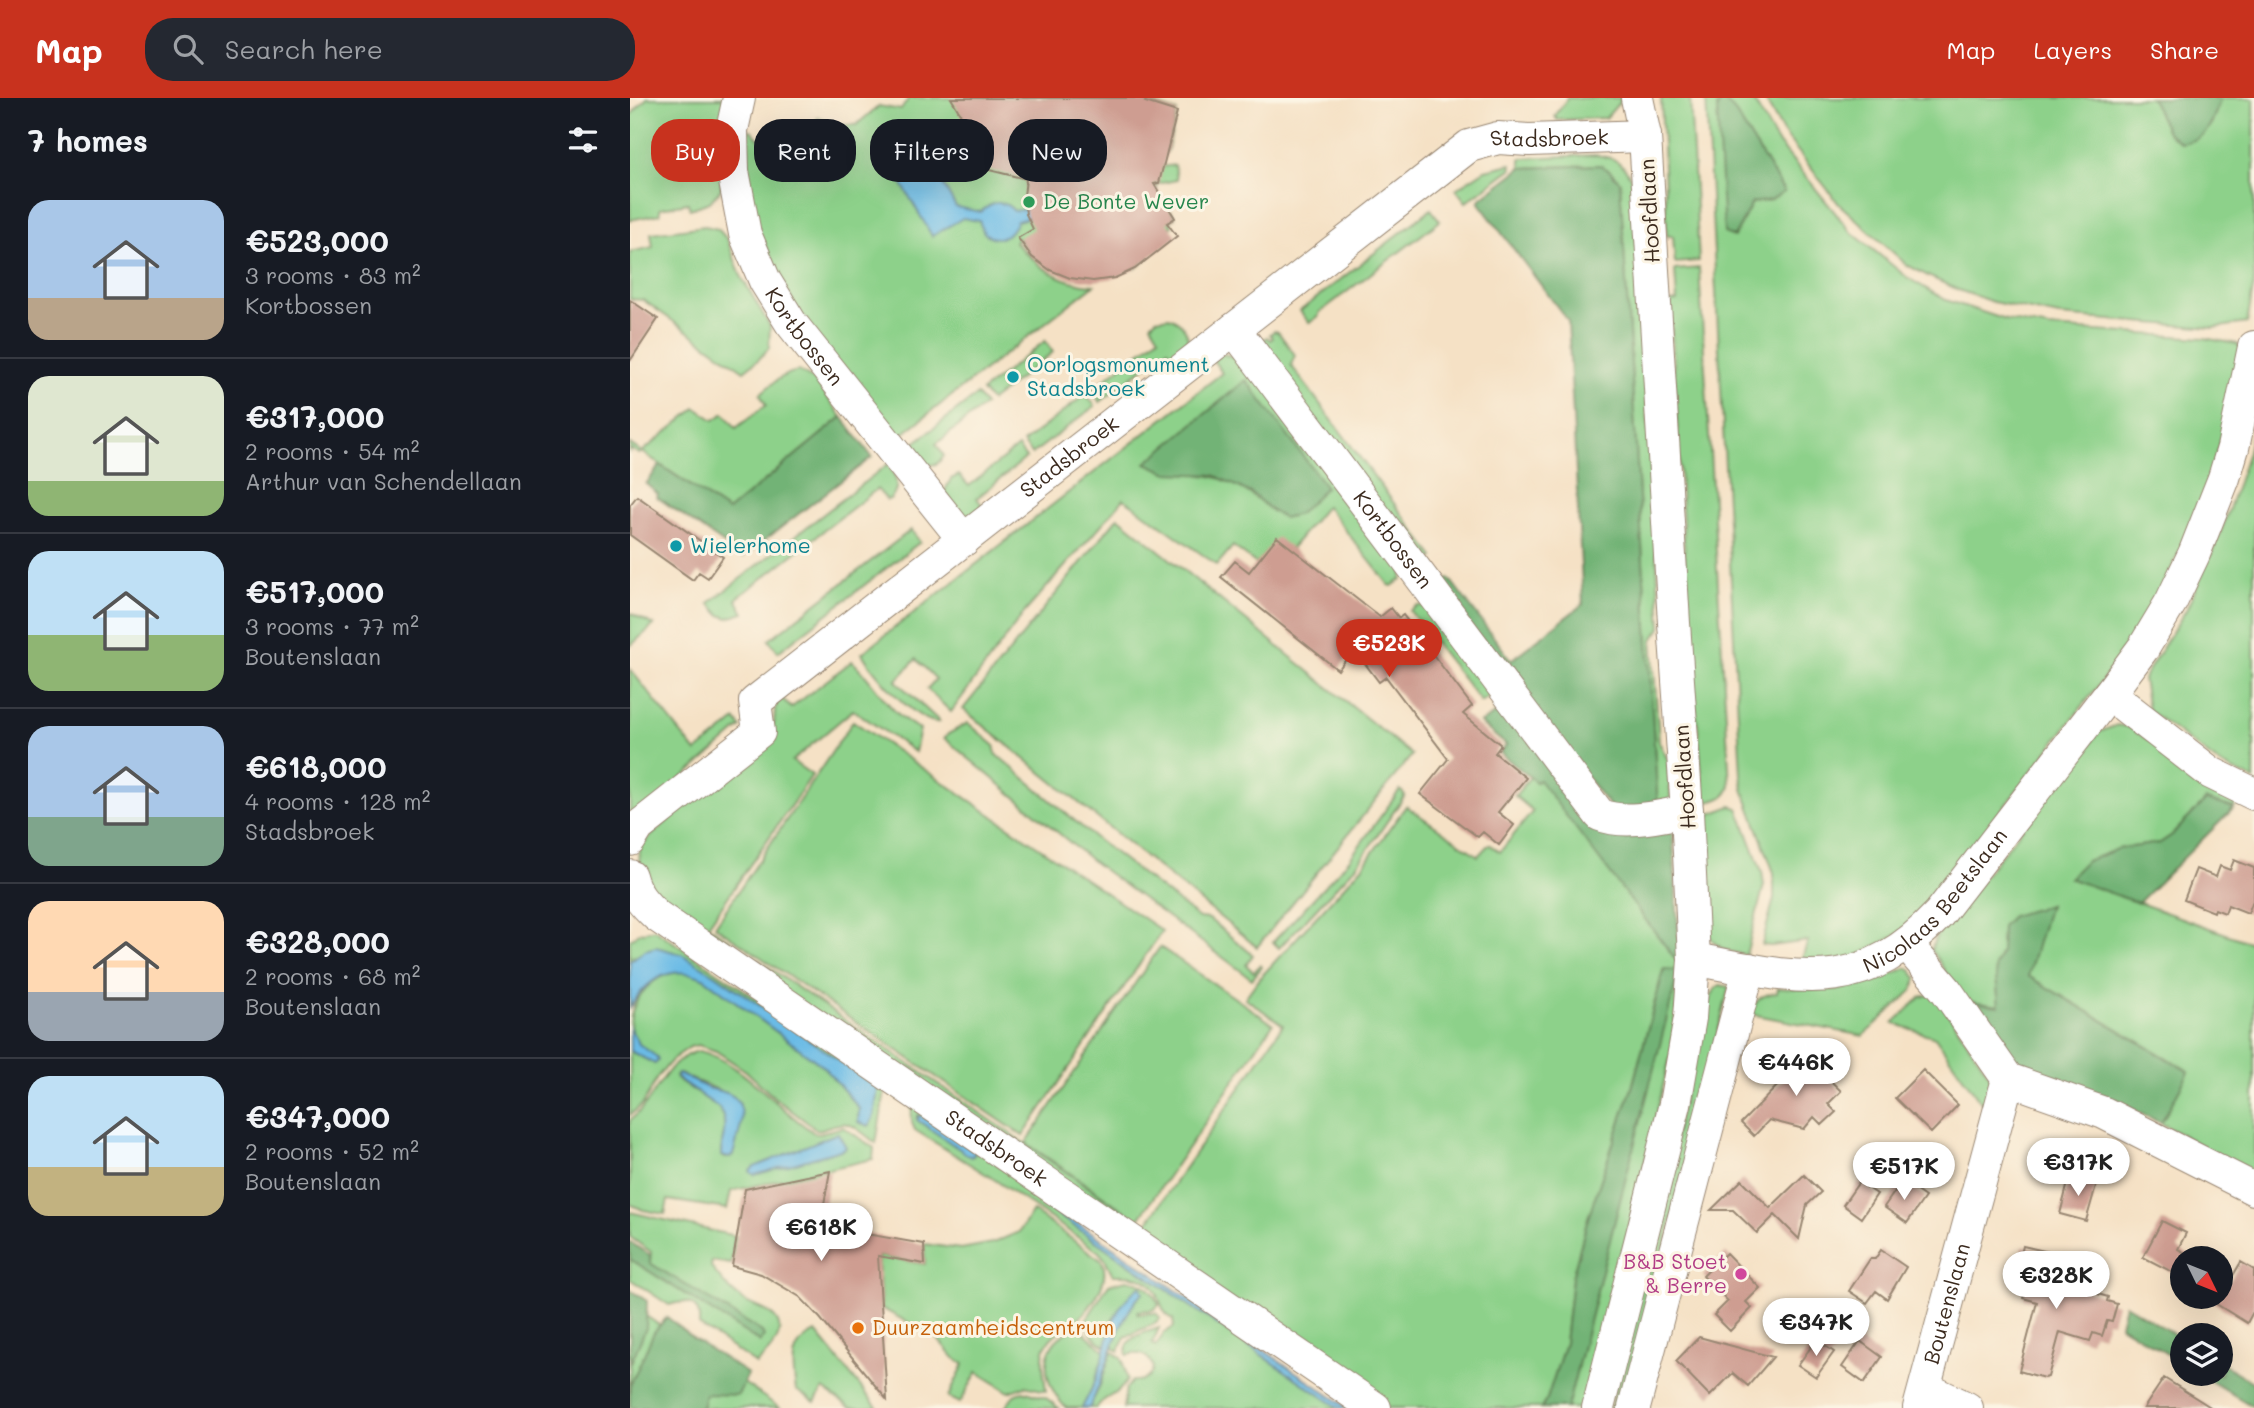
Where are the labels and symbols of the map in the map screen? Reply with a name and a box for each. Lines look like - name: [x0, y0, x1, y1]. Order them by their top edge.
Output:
- street label: Stadsbroek: [1487, 122, 1609, 152]
- street label: Hoofdlaan: [1632, 158, 1665, 264]
- place label: De Bonte Wever: [1043, 187, 1209, 214]
- marker: De Bonte Wever: [1021, 194, 1037, 210]
- street label: Kortbossen: [760, 282, 850, 390]
- place label: Oorlogsmonument Stadsbroek: [1027, 350, 1210, 401]
- marker: Oorlogsmonument Stadsbroek: [1005, 369, 1021, 385]
- street label: Stadsbroek: [1014, 409, 1124, 503]
- street label: Kortbossen: [1348, 485, 1440, 593]
- place label: Wielerhome: [690, 531, 811, 558]
- marker: Wielerhome: [668, 538, 684, 554]
- pin: €523K: [1340, 620, 1438, 679]
- street label: Hoofdlaan: [1666, 724, 1701, 830]
- street label: Nicolaas Beetslaan: [1858, 822, 2012, 978]
- pin: €446K: [1747, 1038, 1845, 1098]
- street label: Stadsbroek: [940, 1103, 1053, 1192]
- pin: €317K: [2029, 1138, 2127, 1198]
- pin: €517K: [1855, 1142, 1953, 1202]
- pin: €618K: [772, 1204, 870, 1263]
- street label: Boutenslaan: [1917, 1240, 1975, 1367]
- north arrow: [2170, 1246, 2233, 1309]
- place label: B&B Stoet & Berre: [1623, 1247, 1727, 1298]
- pin: €328K: [2007, 1252, 2105, 1311]
- marker: B&B Stoet & Berre: [1733, 1266, 1749, 1282]
- pin: €347K: [1767, 1298, 1865, 1358]
- place label: Duurzaamheidscentrum: [872, 1313, 1114, 1340]
- marker: Duurzaamheidscentrum: [850, 1320, 866, 1336]

